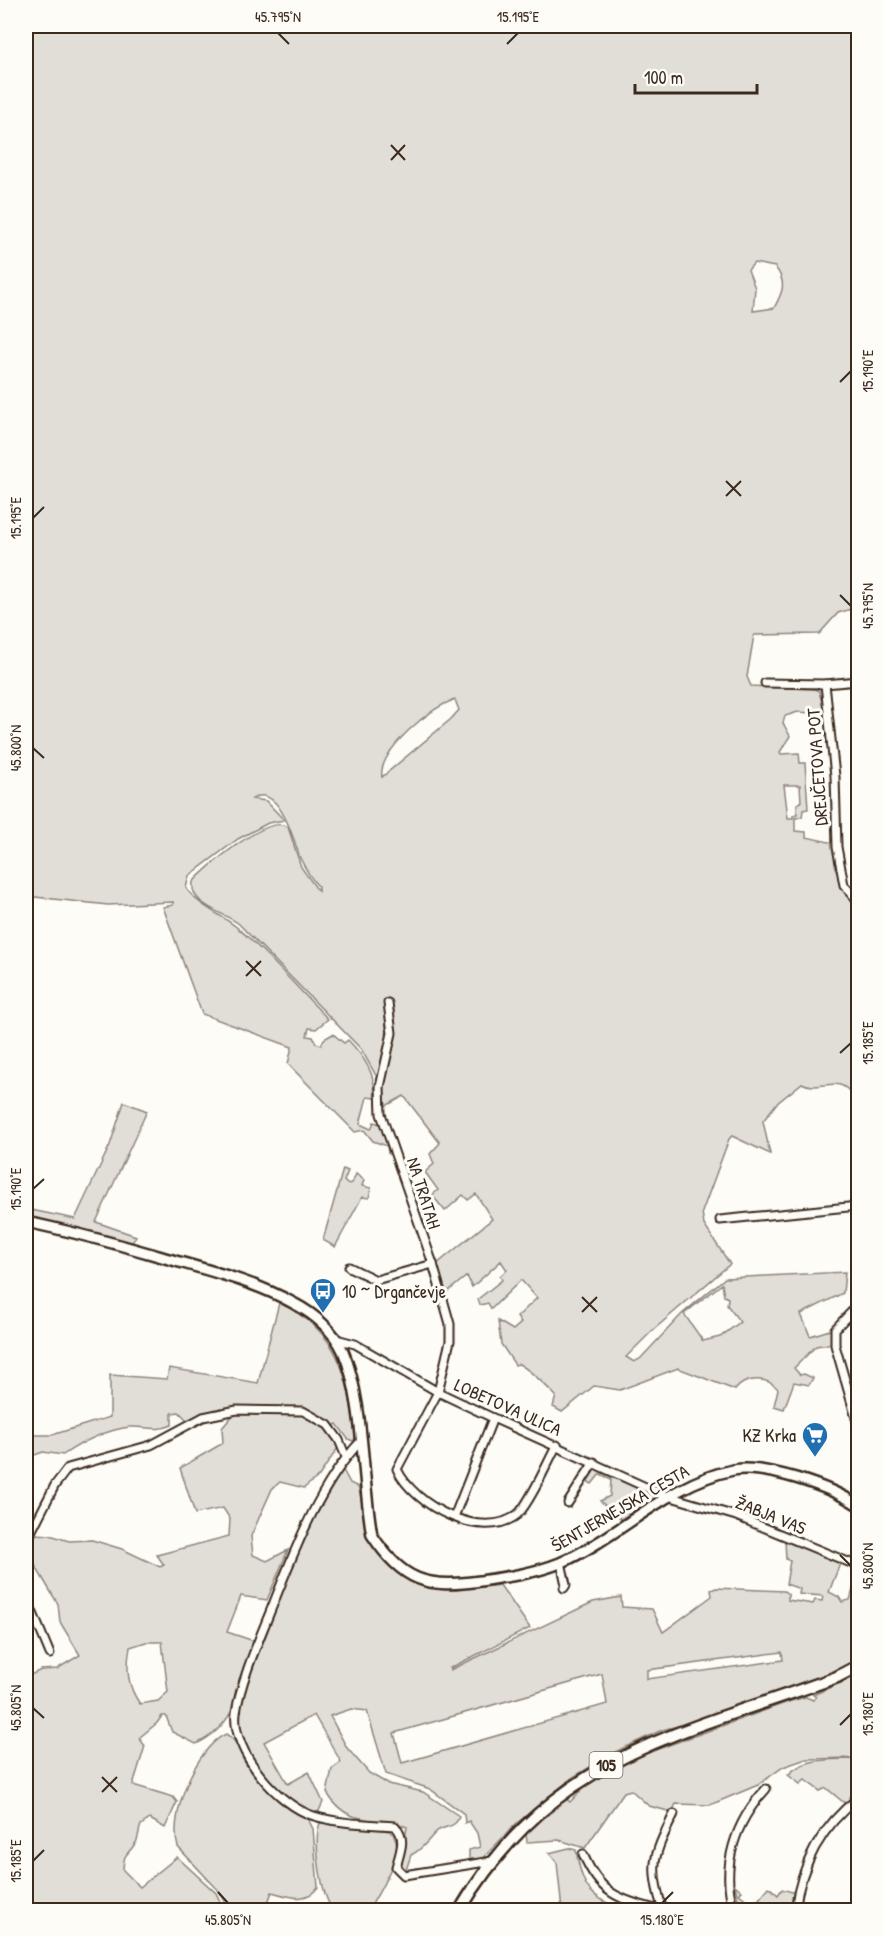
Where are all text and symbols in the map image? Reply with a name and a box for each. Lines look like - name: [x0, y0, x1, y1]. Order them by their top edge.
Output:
- text: 45.795°N: [255, 6, 301, 27]
- text: 15.195°E: [497, 6, 540, 27]
- scale bar: [635, 57, 756, 95]
- text: 100 m: [644, 65, 683, 90]
- text: 15.190°E: [857, 349, 878, 392]
- text: 15.195°E: [5, 496, 26, 539]
- text: 45.795°N: [857, 583, 878, 629]
- street label: DREJČETOVA POT: [800, 707, 834, 827]
- text: 45.800°N: [5, 725, 26, 771]
- text: 15.185°E: [857, 1021, 878, 1065]
- street label: NA TRATAH: [401, 1154, 447, 1232]
- text: 15.190°E: [5, 1167, 26, 1210]
- bus stop icon: 10 ~ Drgančevje: [308, 1276, 338, 1314]
- place label: 10 ~ Drgančevje: [342, 1279, 446, 1304]
- street label: LOBETOVA ULICA: [451, 1372, 566, 1442]
- supermarket icon: KZ Krka: [800, 1420, 830, 1458]
- place label: KZ Krka: [742, 1423, 796, 1448]
- street label: ŠENTJERNEJSKA CESTA: [547, 1458, 694, 1558]
- street label: ŽABJA VAS: [732, 1490, 810, 1540]
- text: 45.800°N: [857, 1543, 878, 1589]
- text: 45.805°N: [5, 1685, 26, 1731]
- text: 15.180°E: [857, 1692, 878, 1736]
- road number: 105: [590, 1752, 622, 1778]
- text: 15.185°E: [5, 1839, 26, 1883]
- text: 45.805°N: [205, 1909, 251, 1930]
- text: 15.180°E: [640, 1909, 684, 1930]

